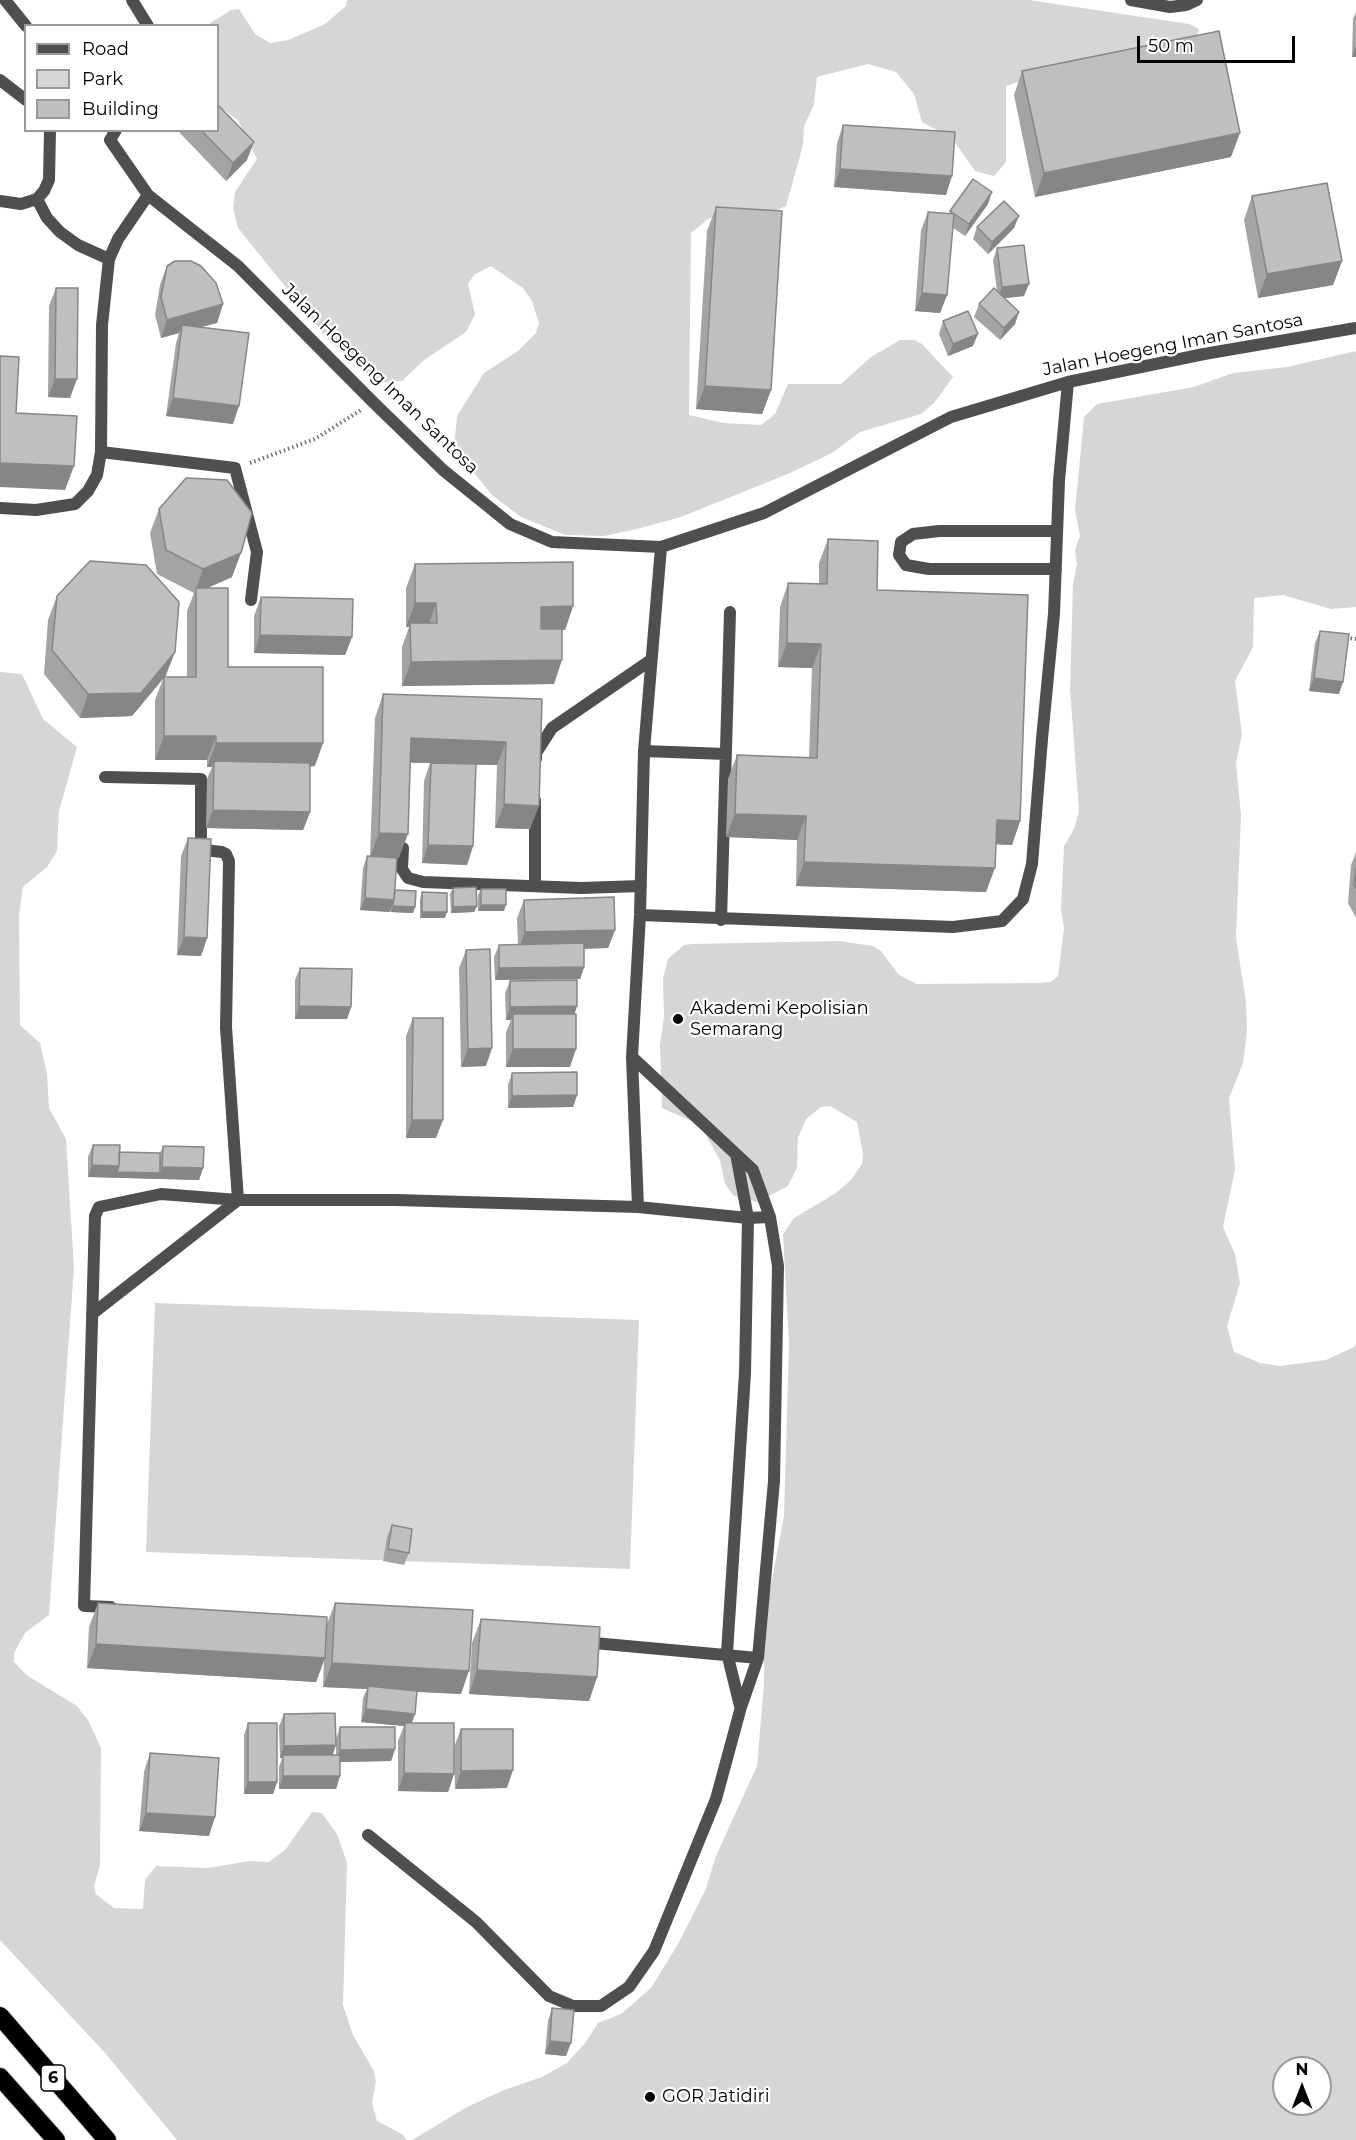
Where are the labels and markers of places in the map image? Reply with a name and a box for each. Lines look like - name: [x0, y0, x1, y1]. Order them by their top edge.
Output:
- place label: Akademi Kepolisian Semarang: [690, 998, 869, 1040]
- marker: Akademi Kepolisian Semarang: [671, 1012, 685, 1026]
- place label: GOR Jatidiri: [662, 2086, 770, 2108]
- marker: GOR Jatidiri: [643, 2090, 657, 2104]

